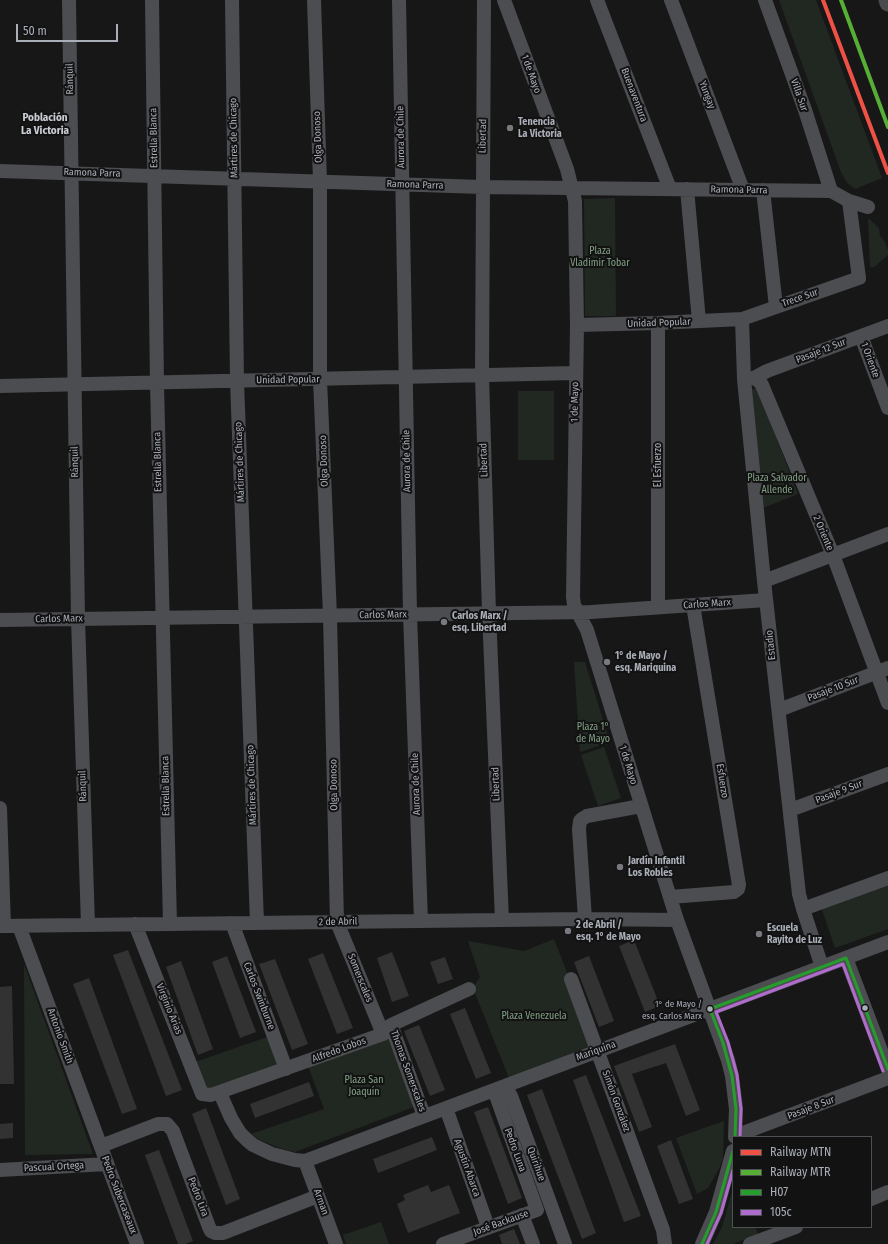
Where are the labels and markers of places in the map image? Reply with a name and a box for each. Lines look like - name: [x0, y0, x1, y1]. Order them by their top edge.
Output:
- place label: Tenencia La Victoria: [518, 116, 562, 140]
- marker: Tenencia La Victoria: [505, 123, 515, 133]
- place label: Carlos Marx / esq. Libertad: [452, 610, 508, 634]
- marker: Carlos Marx / esq. Libertad: [439, 617, 449, 627]
- place label: 1° de Mayo / esq. Mariquina: [615, 650, 676, 674]
- marker: 1° de Mayo / esq. Mariquina: [602, 657, 612, 667]
- place label: Jardín Infantil Los Robles: [628, 855, 685, 878]
- marker: Jardín Infantil Los Robles: [615, 862, 625, 872]
- place label: 2 de Abril / esq. 1° de Mayo: [576, 919, 641, 942]
- place label: Escuela Rayito de Luz: [767, 922, 822, 946]
- marker: 2 de Abril / esq. 1° de Mayo: [563, 926, 573, 936]
- marker: Escuela Rayito de Luz: [754, 929, 764, 939]
- place label: 1° de Mayo / esq. Carlos Marx: [642, 999, 702, 1020]
- unlabelled marker: [860, 1003, 870, 1013]
- marker: 1° de Mayo / esq. Carlos Marx: [705, 1004, 715, 1014]

